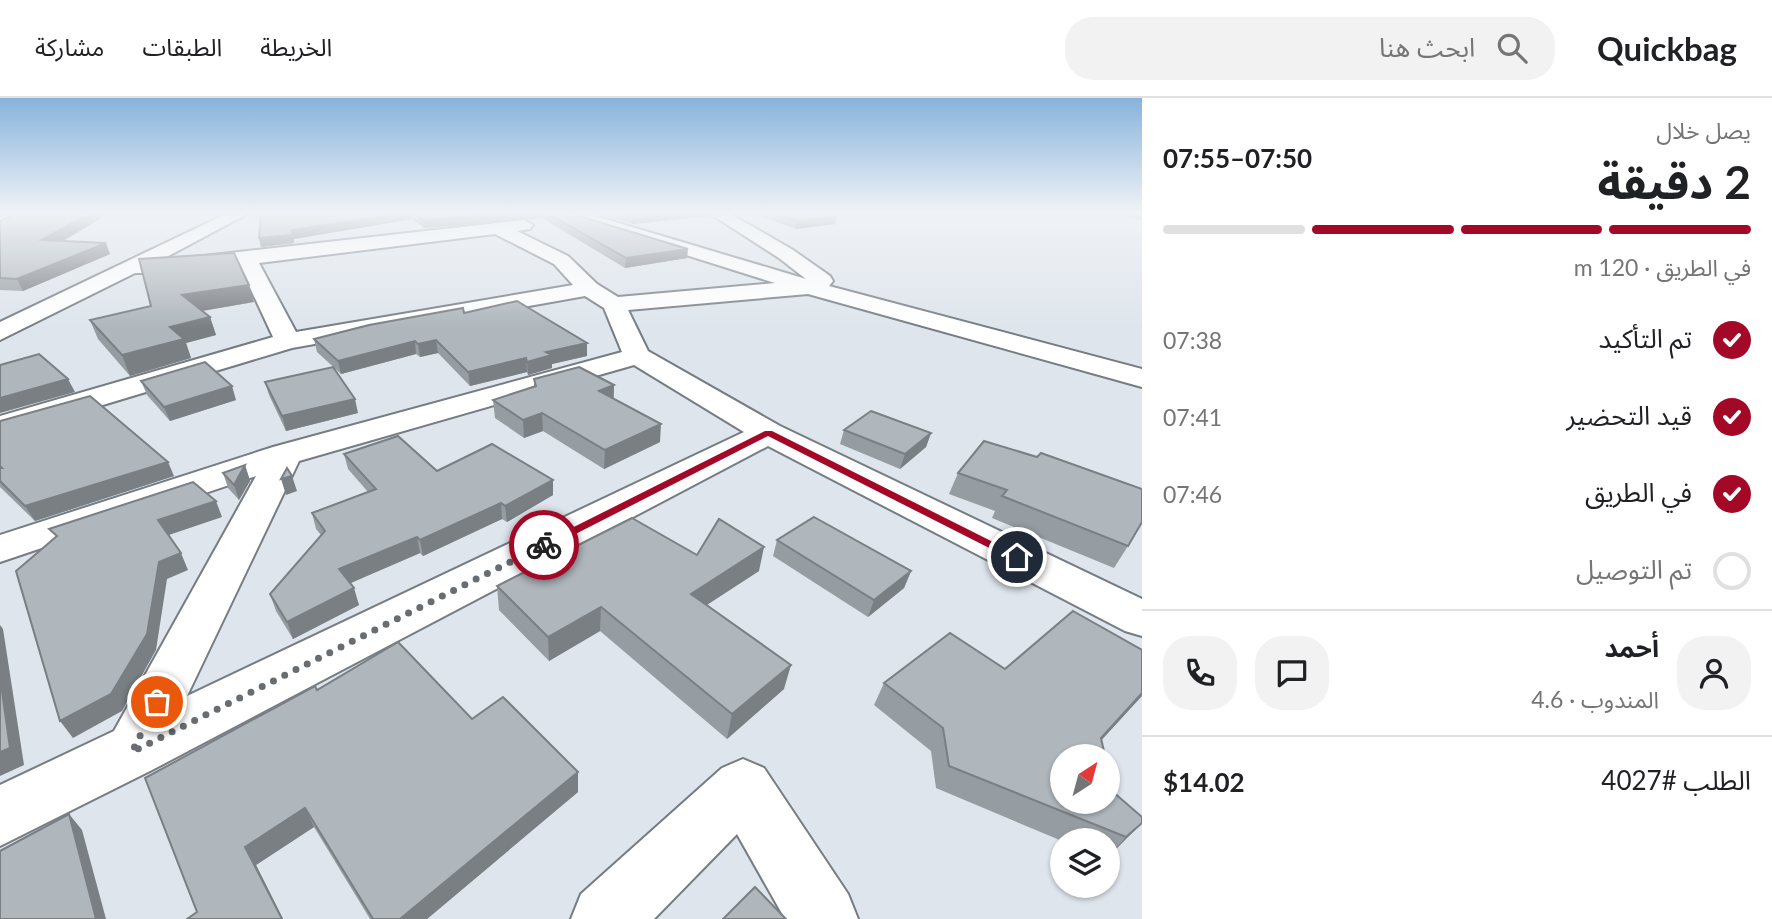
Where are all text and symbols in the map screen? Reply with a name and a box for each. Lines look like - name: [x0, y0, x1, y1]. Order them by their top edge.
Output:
- search box: [1065, 17, 1555, 80]
- text: Quickbag: [1597, 28, 1737, 68]
- icon: search: [1493, 29, 1531, 67]
- text: ابحث هنا: [1379, 31, 1475, 63]
- text: مشاركة: [35, 32, 104, 61]
- text: الطبقات: [142, 32, 222, 61]
- text: الخريطة: [260, 32, 332, 61]
- text: يصل خلال: [1656, 116, 1751, 144]
- text: 07:50–07:55: [1163, 142, 1312, 174]
- text: 2 دقيقة: [1597, 154, 1751, 209]
- text: في الطريق · 120 m: [1574, 253, 1751, 281]
- icon: check: [1713, 321, 1751, 359]
- text: تم التأكيد: [1599, 322, 1692, 354]
- text: 07:38: [1163, 326, 1222, 354]
- icon: check: [1713, 398, 1751, 436]
- text: قيد التحضير: [1566, 399, 1692, 431]
- text: 07:41: [1163, 403, 1222, 431]
- icon: check: [1713, 475, 1751, 513]
- text: في الطريق: [1585, 476, 1692, 508]
- text: 07:46: [1163, 480, 1222, 508]
- courier: [509, 510, 579, 580]
- icon: bike: [525, 526, 563, 564]
- pin: [987, 527, 1047, 587]
- icon: home: [998, 538, 1036, 576]
- text: تم التوصيل: [1576, 553, 1692, 585]
- text: أحمد: [1605, 631, 1659, 663]
- button: phone: [1163, 636, 1237, 710]
- button: chat: [1255, 636, 1329, 710]
- button: person: [1677, 636, 1751, 710]
- pin: [127, 672, 187, 732]
- icon: bag: [138, 683, 176, 721]
- text: المندوب · 4.6: [1531, 685, 1659, 713]
- north arrow: [1050, 744, 1120, 814]
- map controls: [1050, 744, 1120, 898]
- text: الطلب #4027: [1601, 764, 1751, 796]
- text: $14.02: [1163, 766, 1245, 798]
- button: layers: [1050, 828, 1120, 898]

